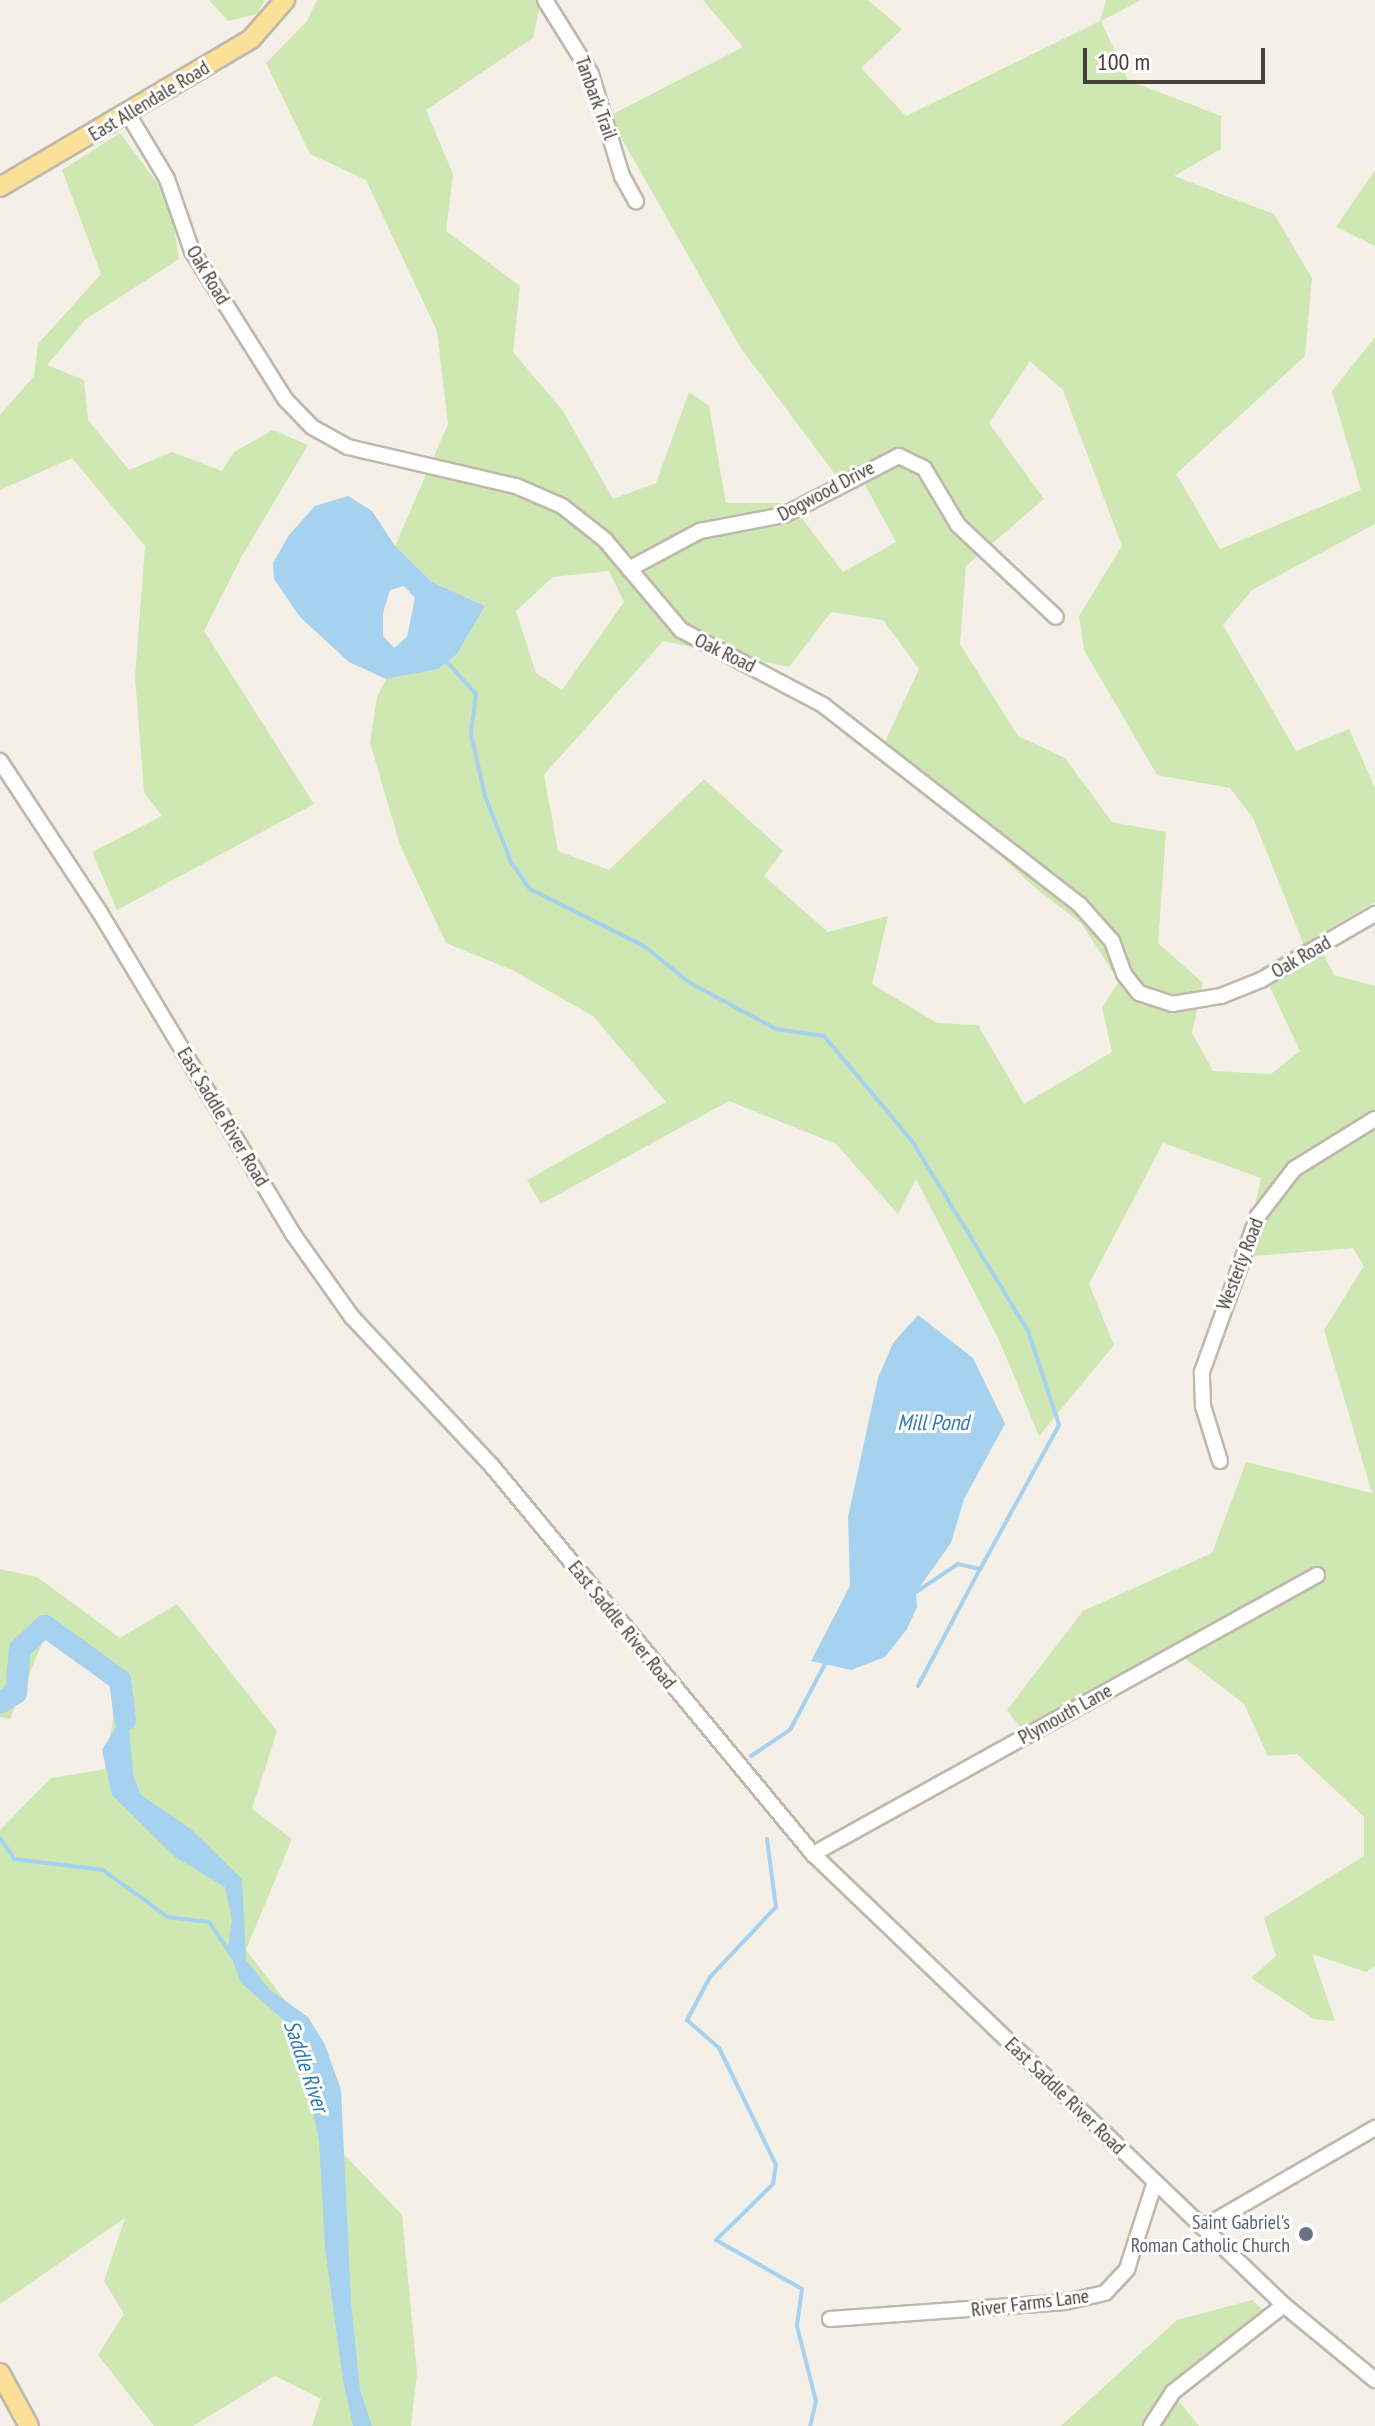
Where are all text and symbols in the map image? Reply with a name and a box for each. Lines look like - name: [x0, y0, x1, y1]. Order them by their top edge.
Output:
- scale bar: [1087, 32, 1269, 82]
- text: 100 m: [1097, 46, 1150, 77]
- street label: Tanbark Trail: [570, 53, 622, 143]
- street label: East Allendale Road: [84, 55, 214, 147]
- street label: Oak Road: [181, 241, 235, 309]
- street label: Dogwood Drive: [774, 456, 878, 526]
- street label: Oak Road: [690, 628, 760, 678]
- street label: Oak Road: [1267, 930, 1335, 984]
- street label: East Saddle River Road: [172, 1043, 274, 1191]
- street label: Westerly Road: [1211, 1214, 1269, 1314]
- water label: Mill Pond: [897, 1410, 969, 1436]
- street label: East Saddle River Road: [563, 1556, 681, 1694]
- street label: Plymouth Lane: [1014, 1679, 1116, 1749]
- water label: Saddle River: [278, 2017, 334, 2115]
- street label: East Saddle River Road: [1000, 2033, 1130, 2159]
- place label: Saint Gabriel's Roman Catholic Church: [1130, 2210, 1290, 2257]
- marker: Saint Gabriel's Roman Catholic Church: [1297, 2225, 1315, 2243]
- street label: River Farms Lane: [970, 2284, 1090, 2322]

